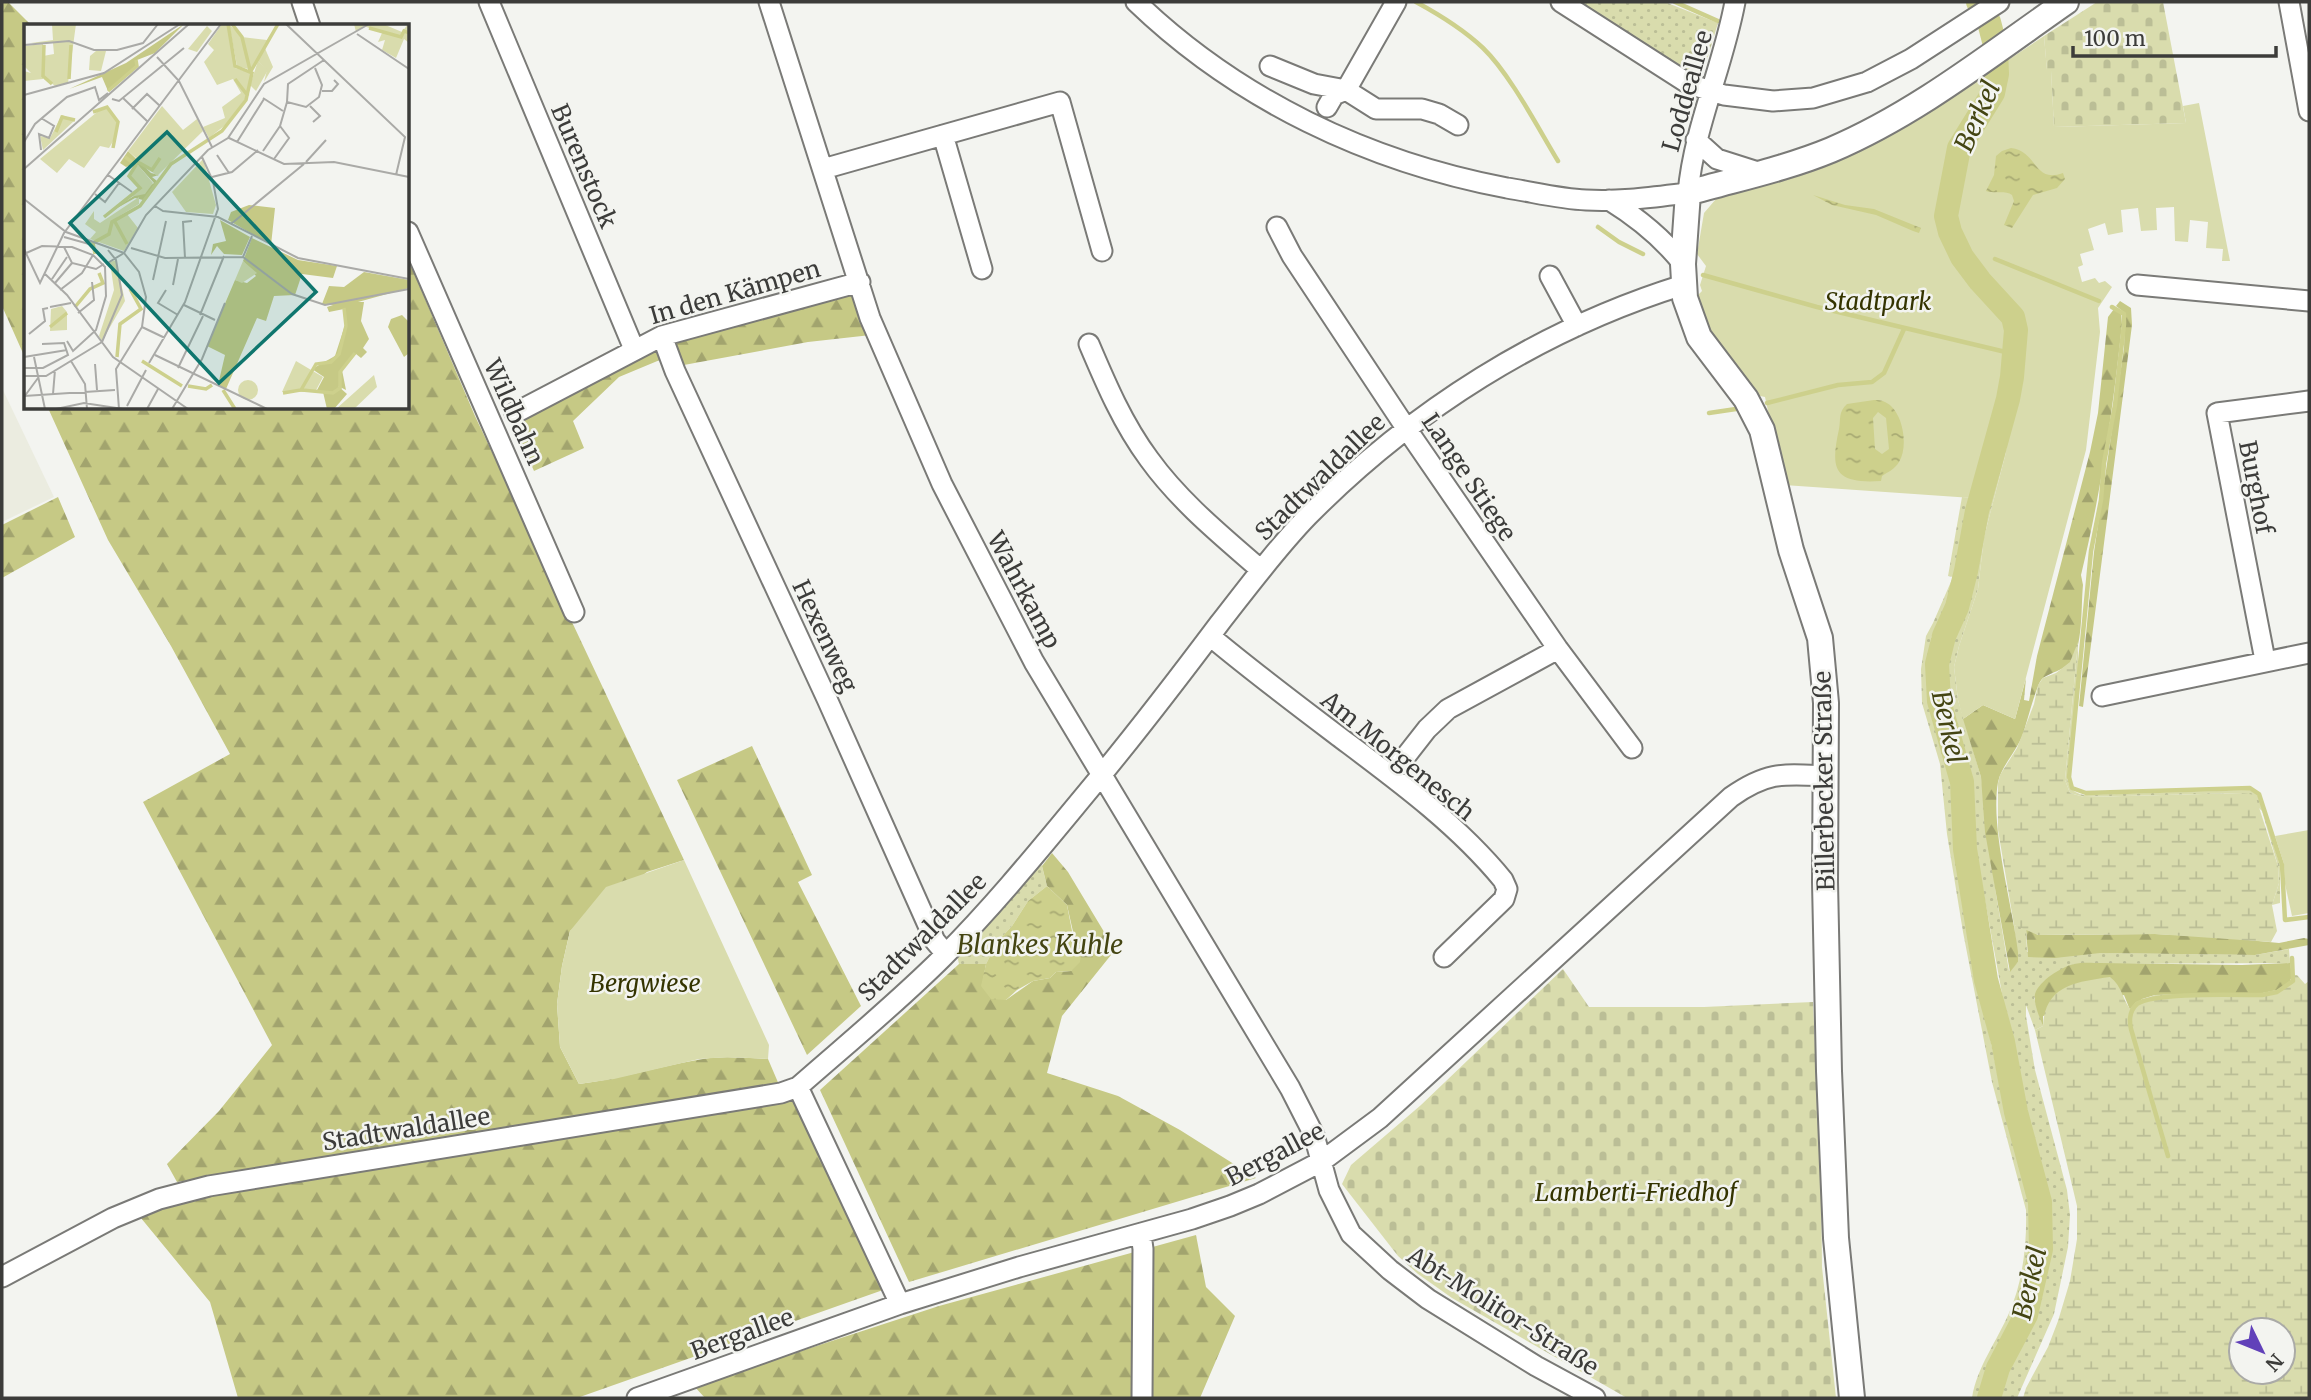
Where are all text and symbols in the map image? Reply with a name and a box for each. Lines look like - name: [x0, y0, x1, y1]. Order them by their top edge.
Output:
- scale bar: [2073, 14, 2276, 58]
- inset map: [24, 24, 410, 410]
- text: 100 m: [2084, 25, 2146, 52]
- street label: Loddeallee: [1655, 27, 1719, 155]
- water label: Berkel: [1947, 75, 2007, 157]
- street label: Burenstock: [544, 99, 624, 234]
- street label: In den Kämpen: [646, 253, 824, 331]
- park label: Stadtpark: [1825, 286, 1931, 317]
- street label: Wildbahn: [477, 353, 551, 470]
- street label: Stadtwaldallee: [1248, 407, 1392, 547]
- street label: Lange Stiege: [1415, 407, 1523, 547]
- street label: Burghof: [2232, 438, 2280, 537]
- street label: Wahrkamp: [980, 525, 1068, 654]
- street label: Hexenweg: [785, 575, 865, 698]
- street label: Billerbecker Straße: [1807, 671, 1841, 891]
- street label: Am Morgenesch: [1314, 684, 1481, 828]
- water label: Berkel: [1925, 687, 1973, 767]
- street label: Stadtwaldallee: [851, 866, 993, 1008]
- water label: Blankes Kuhle: [957, 928, 1123, 961]
- park label: Bergwiese: [589, 968, 701, 999]
- street label: Stadtwaldallee: [320, 1100, 492, 1158]
- street label: Bergallee: [1220, 1115, 1330, 1193]
- park label: Lamberti-Friedhof: [1535, 1177, 1740, 1208]
- street label: Abt-Molitor-Straße: [1401, 1239, 1604, 1382]
- water label: Berkel: [2005, 1243, 2053, 1323]
- street label: Bergallee: [686, 1301, 798, 1367]
- north arrow: [2227, 1316, 2297, 1386]
- text: N: [2261, 1349, 2288, 1376]

